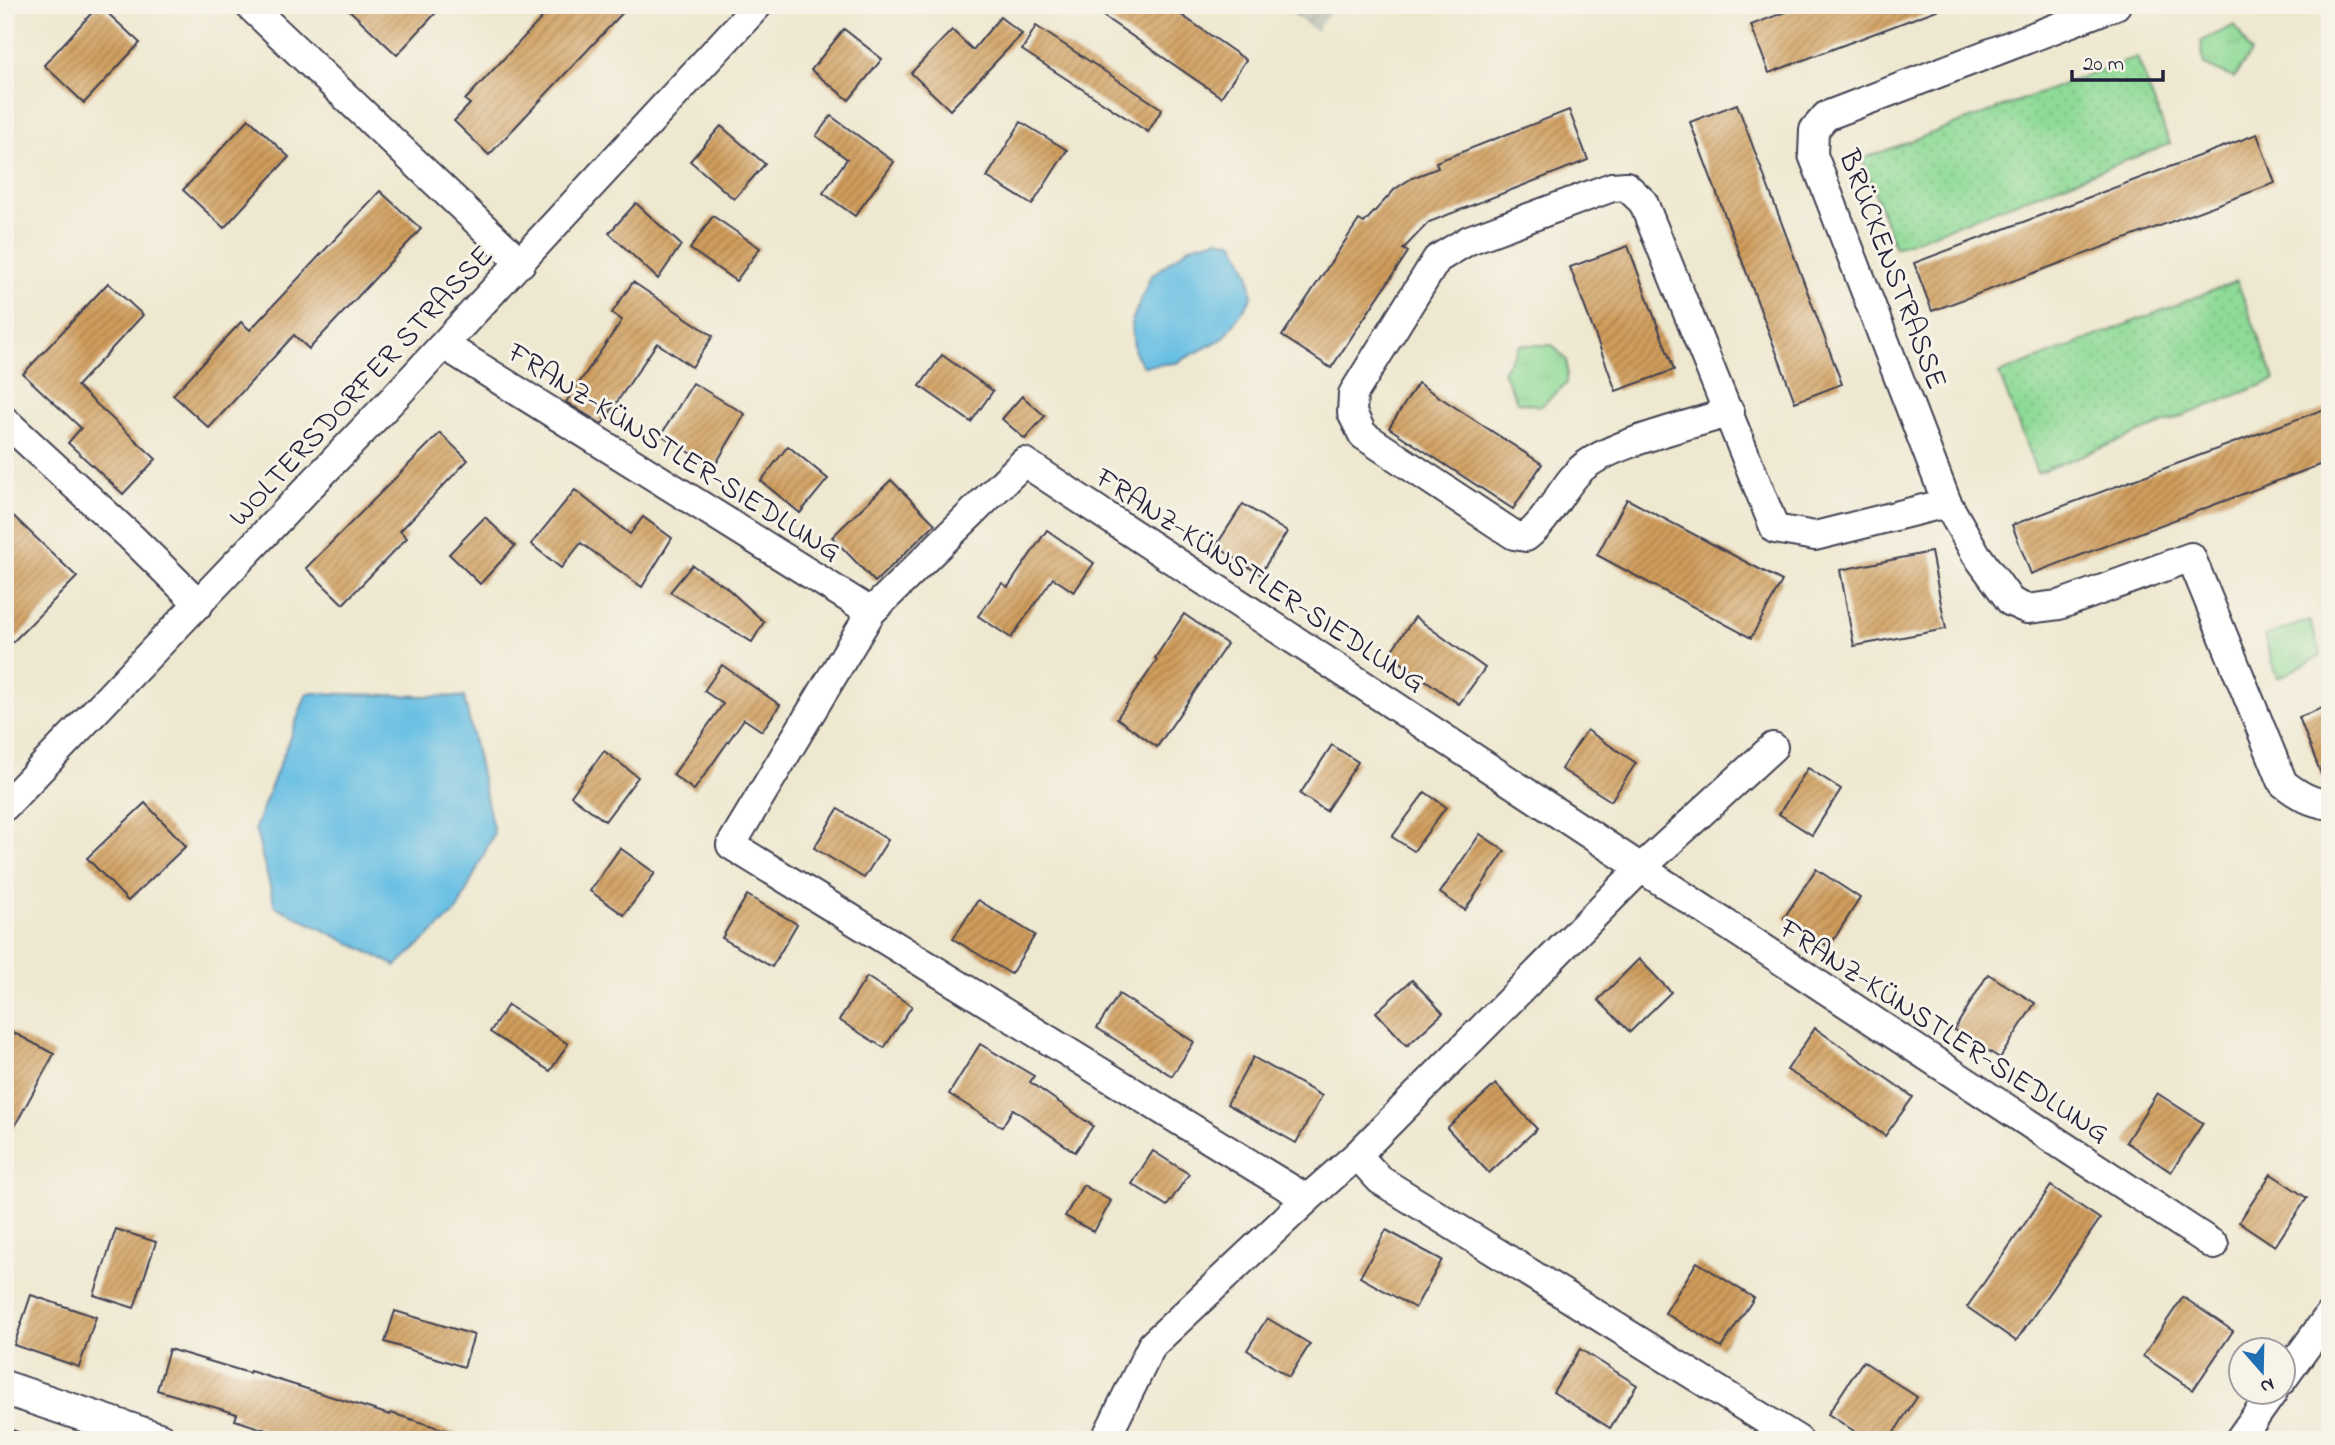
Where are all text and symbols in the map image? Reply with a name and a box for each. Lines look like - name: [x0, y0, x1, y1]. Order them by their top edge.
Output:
- scale bar: [2072, 38, 2164, 82]
- text: 20 m: [2083, 50, 2124, 80]
- street label: BRÜCKENSTRASSE: [1825, 143, 1957, 396]
- street label: WOLTERSDORFER STRASSE: [219, 236, 505, 538]
- street label: FRANZ-KÜNSTLER-SIEDLUNG: [497, 332, 849, 574]
- street label: FRANZ-KÜNSTLER-SIEDLUNG: [1085, 457, 1433, 705]
- street label: FRANZ-KÜNSTLER-SIEDLUNG: [1769, 908, 2117, 1156]
- north arrow: [2226, 1336, 2296, 1406]
- text: N: [2256, 1370, 2278, 1400]

